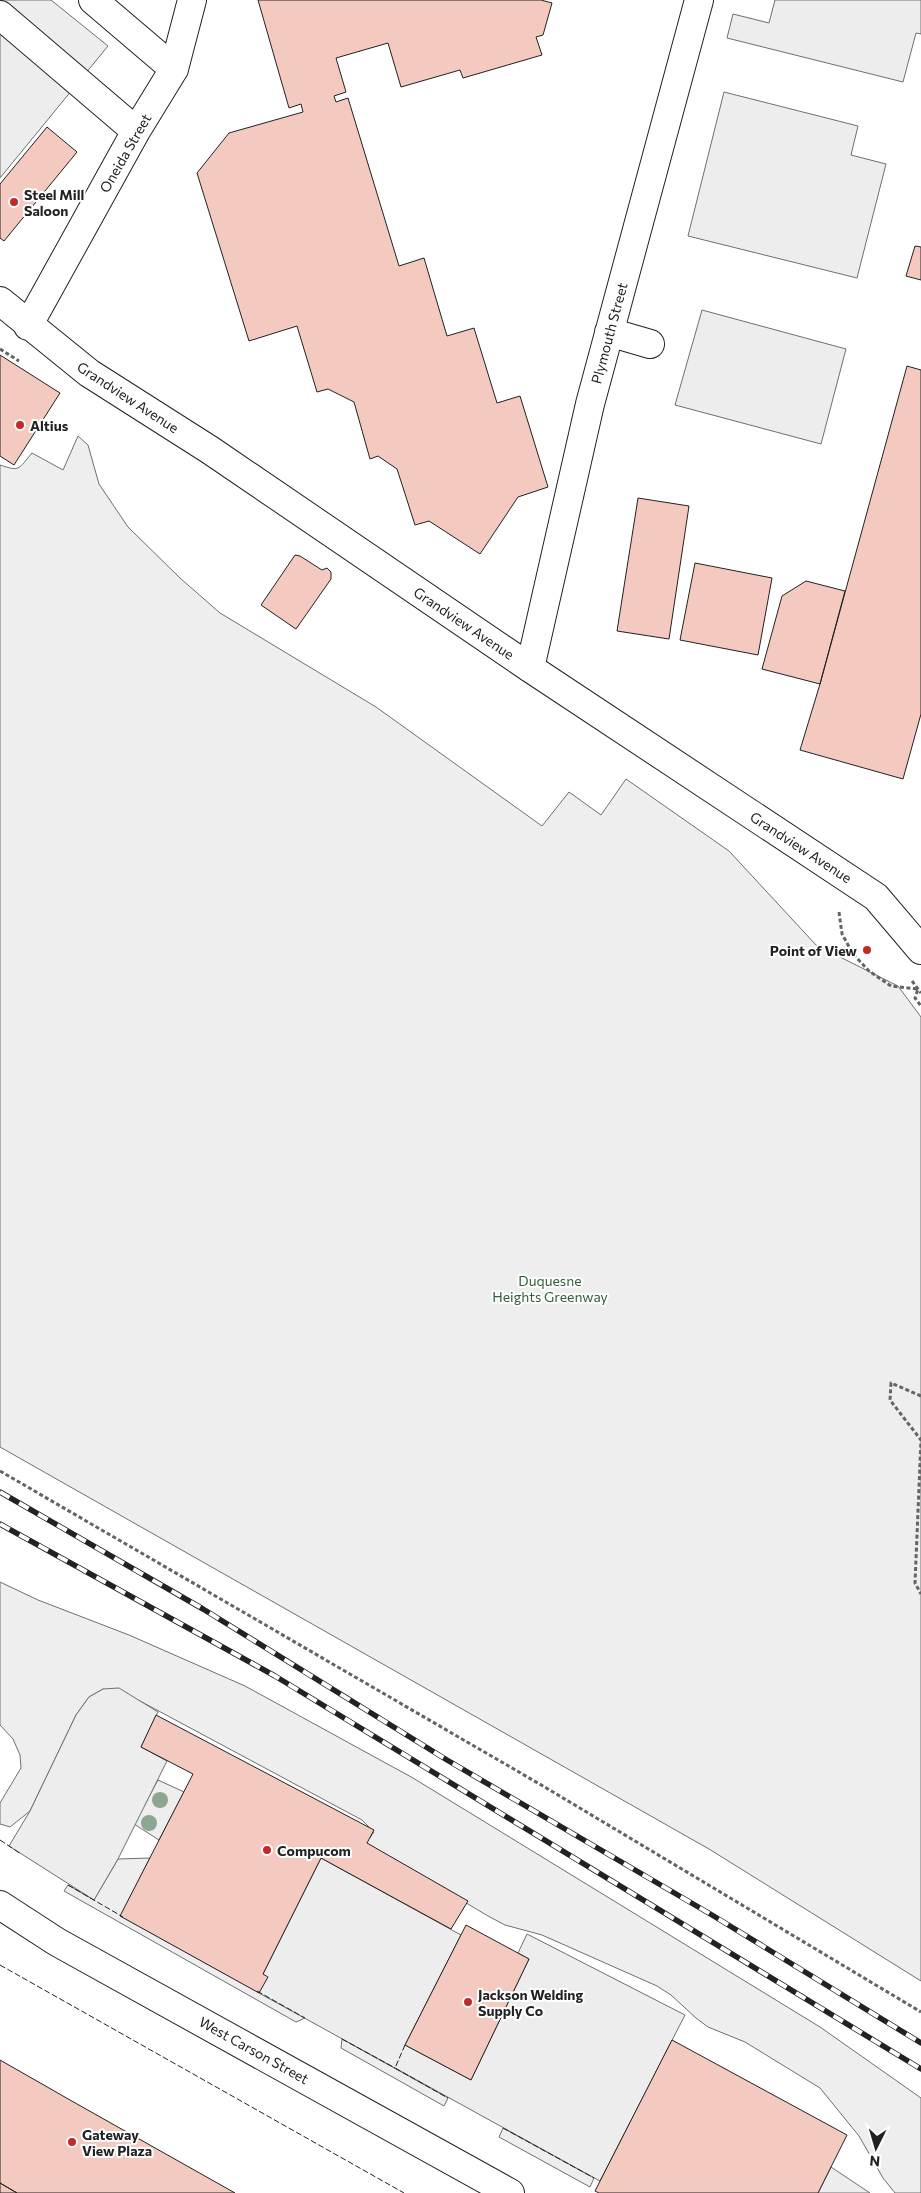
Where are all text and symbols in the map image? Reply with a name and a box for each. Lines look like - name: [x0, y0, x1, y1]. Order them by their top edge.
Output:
- street label: Oneida Street: [96, 110, 155, 195]
- place label: Steel Mill Saloon: [24, 186, 84, 219]
- marker: Steel Mill Saloon: [8, 196, 20, 208]
- street label: Plymouth Street: [587, 280, 631, 385]
- street label: Grandview Avenue: [74, 358, 182, 436]
- place label: Altius: [30, 417, 69, 434]
- marker: Altius: [14, 419, 26, 431]
- street label: Grandview Avenue: [410, 583, 518, 663]
- street label: Grandview Avenue: [747, 808, 855, 886]
- place label: Point of View: [770, 942, 857, 959]
- marker: Point of View: [861, 944, 873, 956]
- park label: Duquesne Heights Greenway: [492, 1272, 608, 1305]
- place label: Compucom: [277, 1842, 351, 1859]
- marker: Compucom: [261, 1844, 273, 1856]
- place label: Jackson Welding Supply Co: [478, 1986, 583, 2019]
- marker: Jackson Welding Supply Co: [462, 1996, 474, 2008]
- street label: West Carson Street: [196, 2013, 312, 2087]
- north arrow: [851, 2123, 901, 2173]
- place label: Gateway View Plaza: [82, 2126, 152, 2159]
- marker: Gateway View Plaza: [66, 2136, 78, 2148]
- text: N: [869, 2153, 881, 2170]

